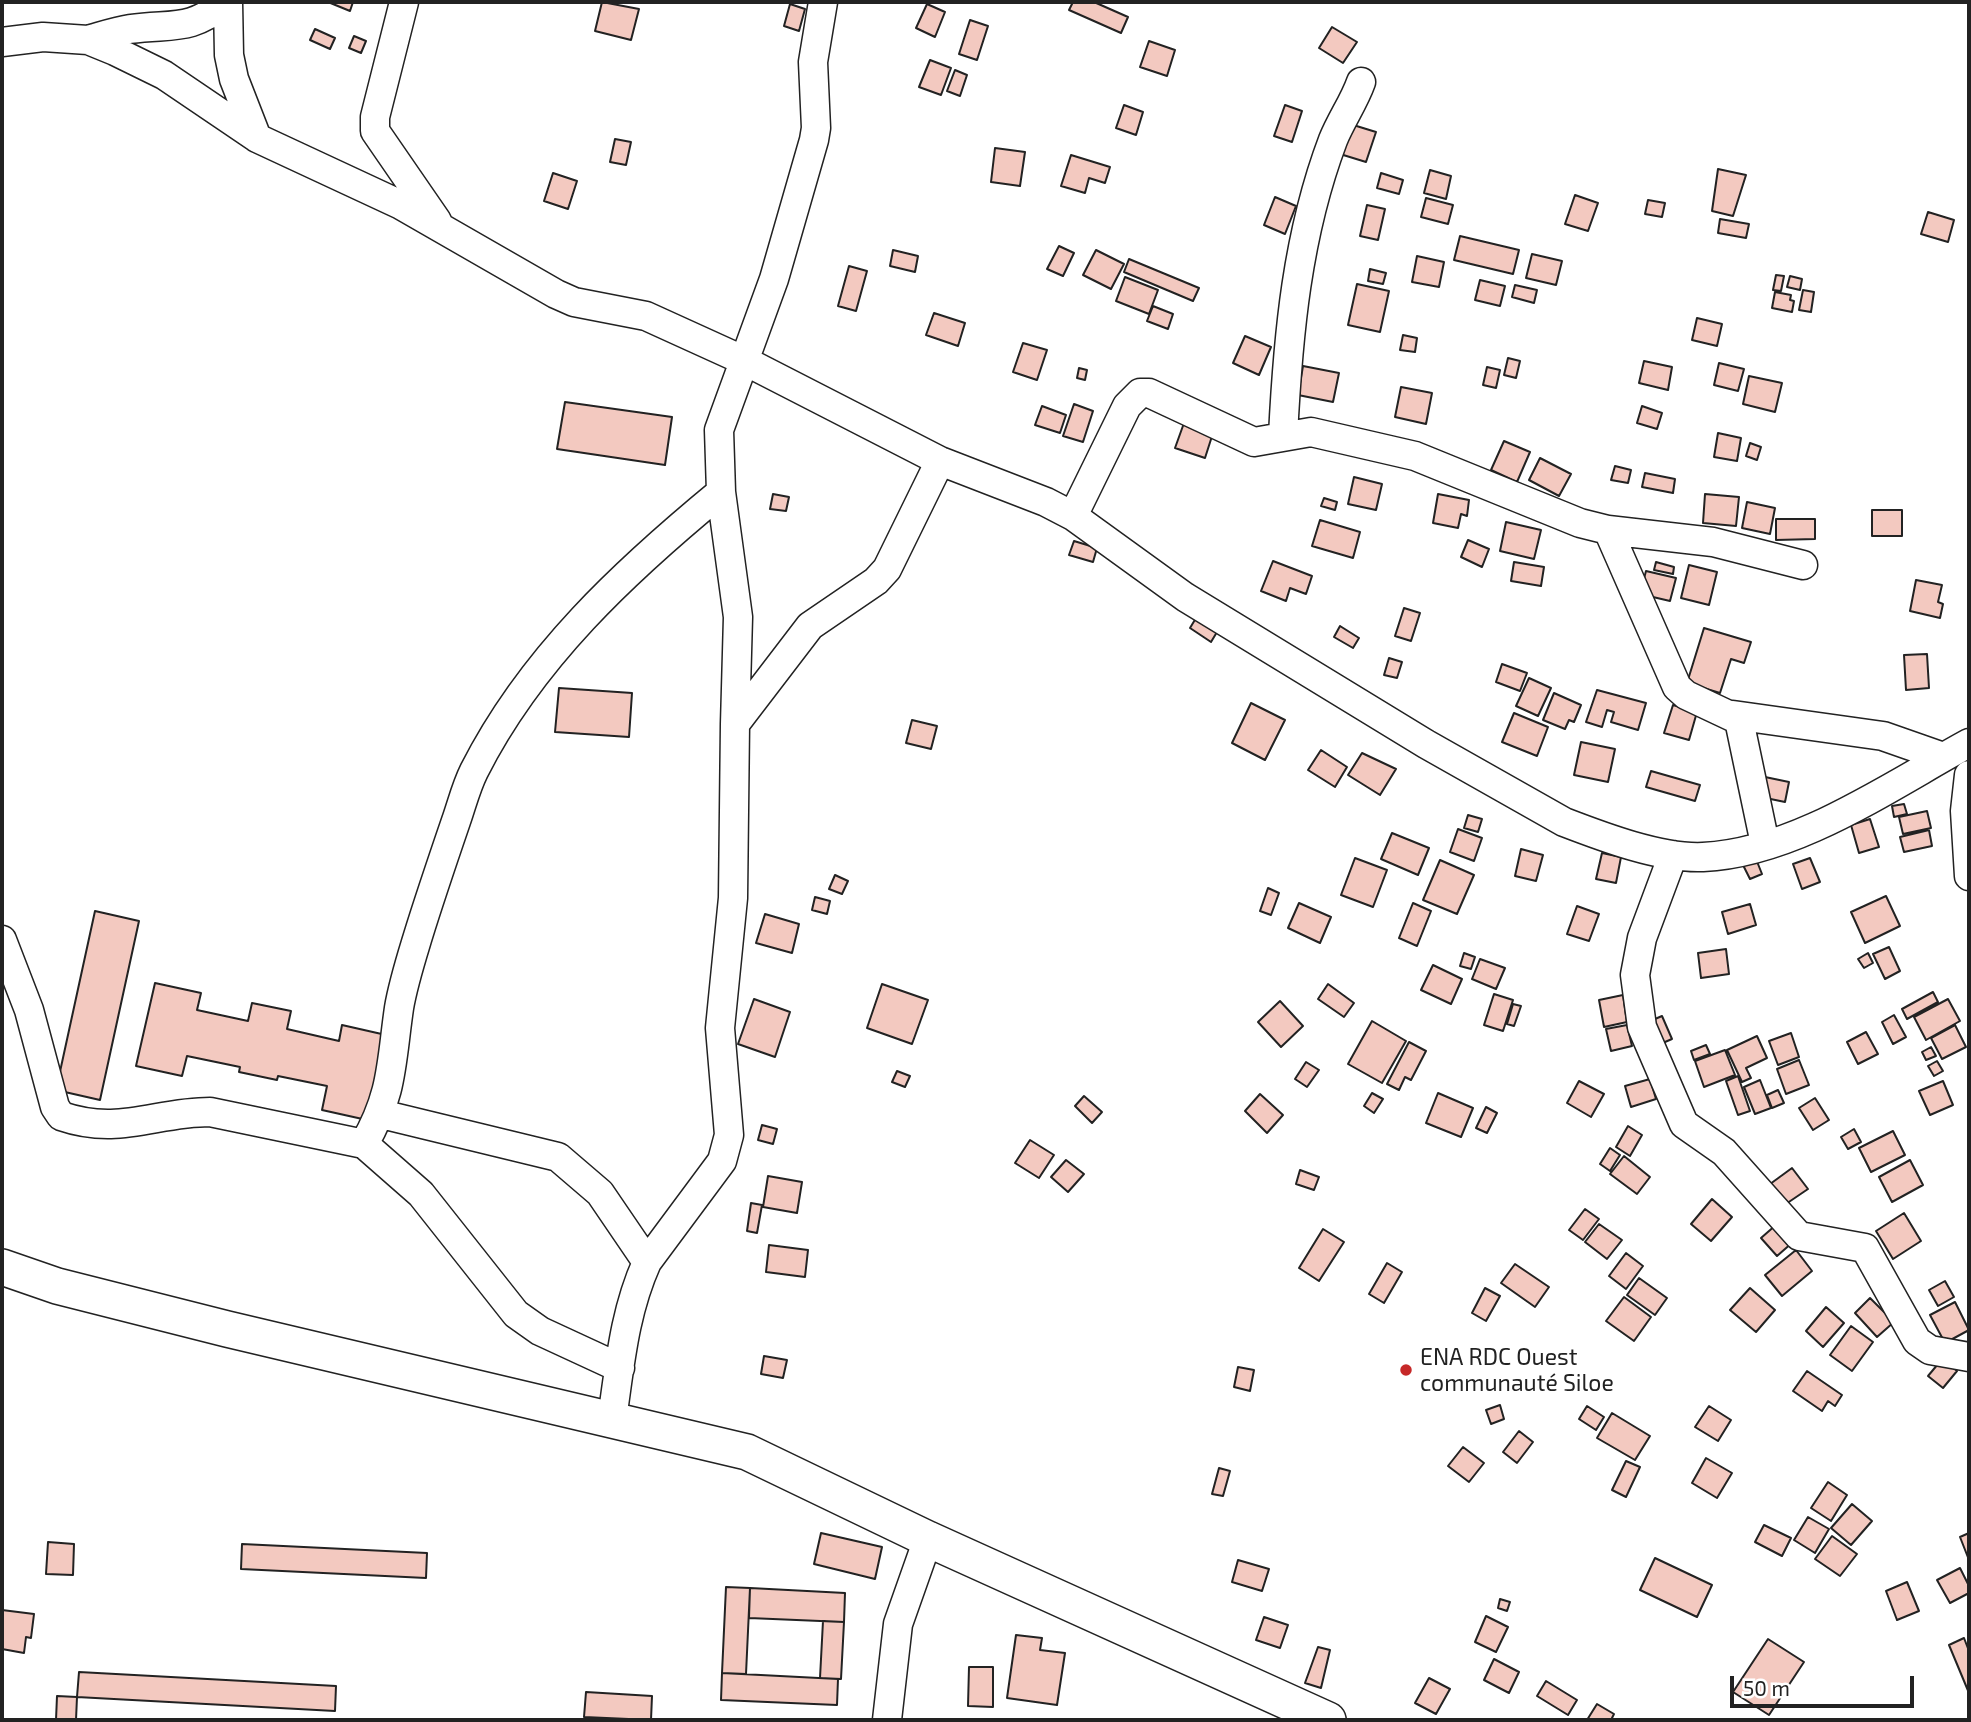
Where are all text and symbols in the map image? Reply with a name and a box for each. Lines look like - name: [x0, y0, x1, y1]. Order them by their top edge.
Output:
- place label: ENA RDC Ouest communauté Siloe: [1420, 1343, 1614, 1397]
- marker: ENA RDC Ouest communauté Siloe: [1398, 1362, 1414, 1378]
- scale bar: [1733, 1662, 1917, 1706]
- text: 50 m: [1743, 1675, 1790, 1700]

